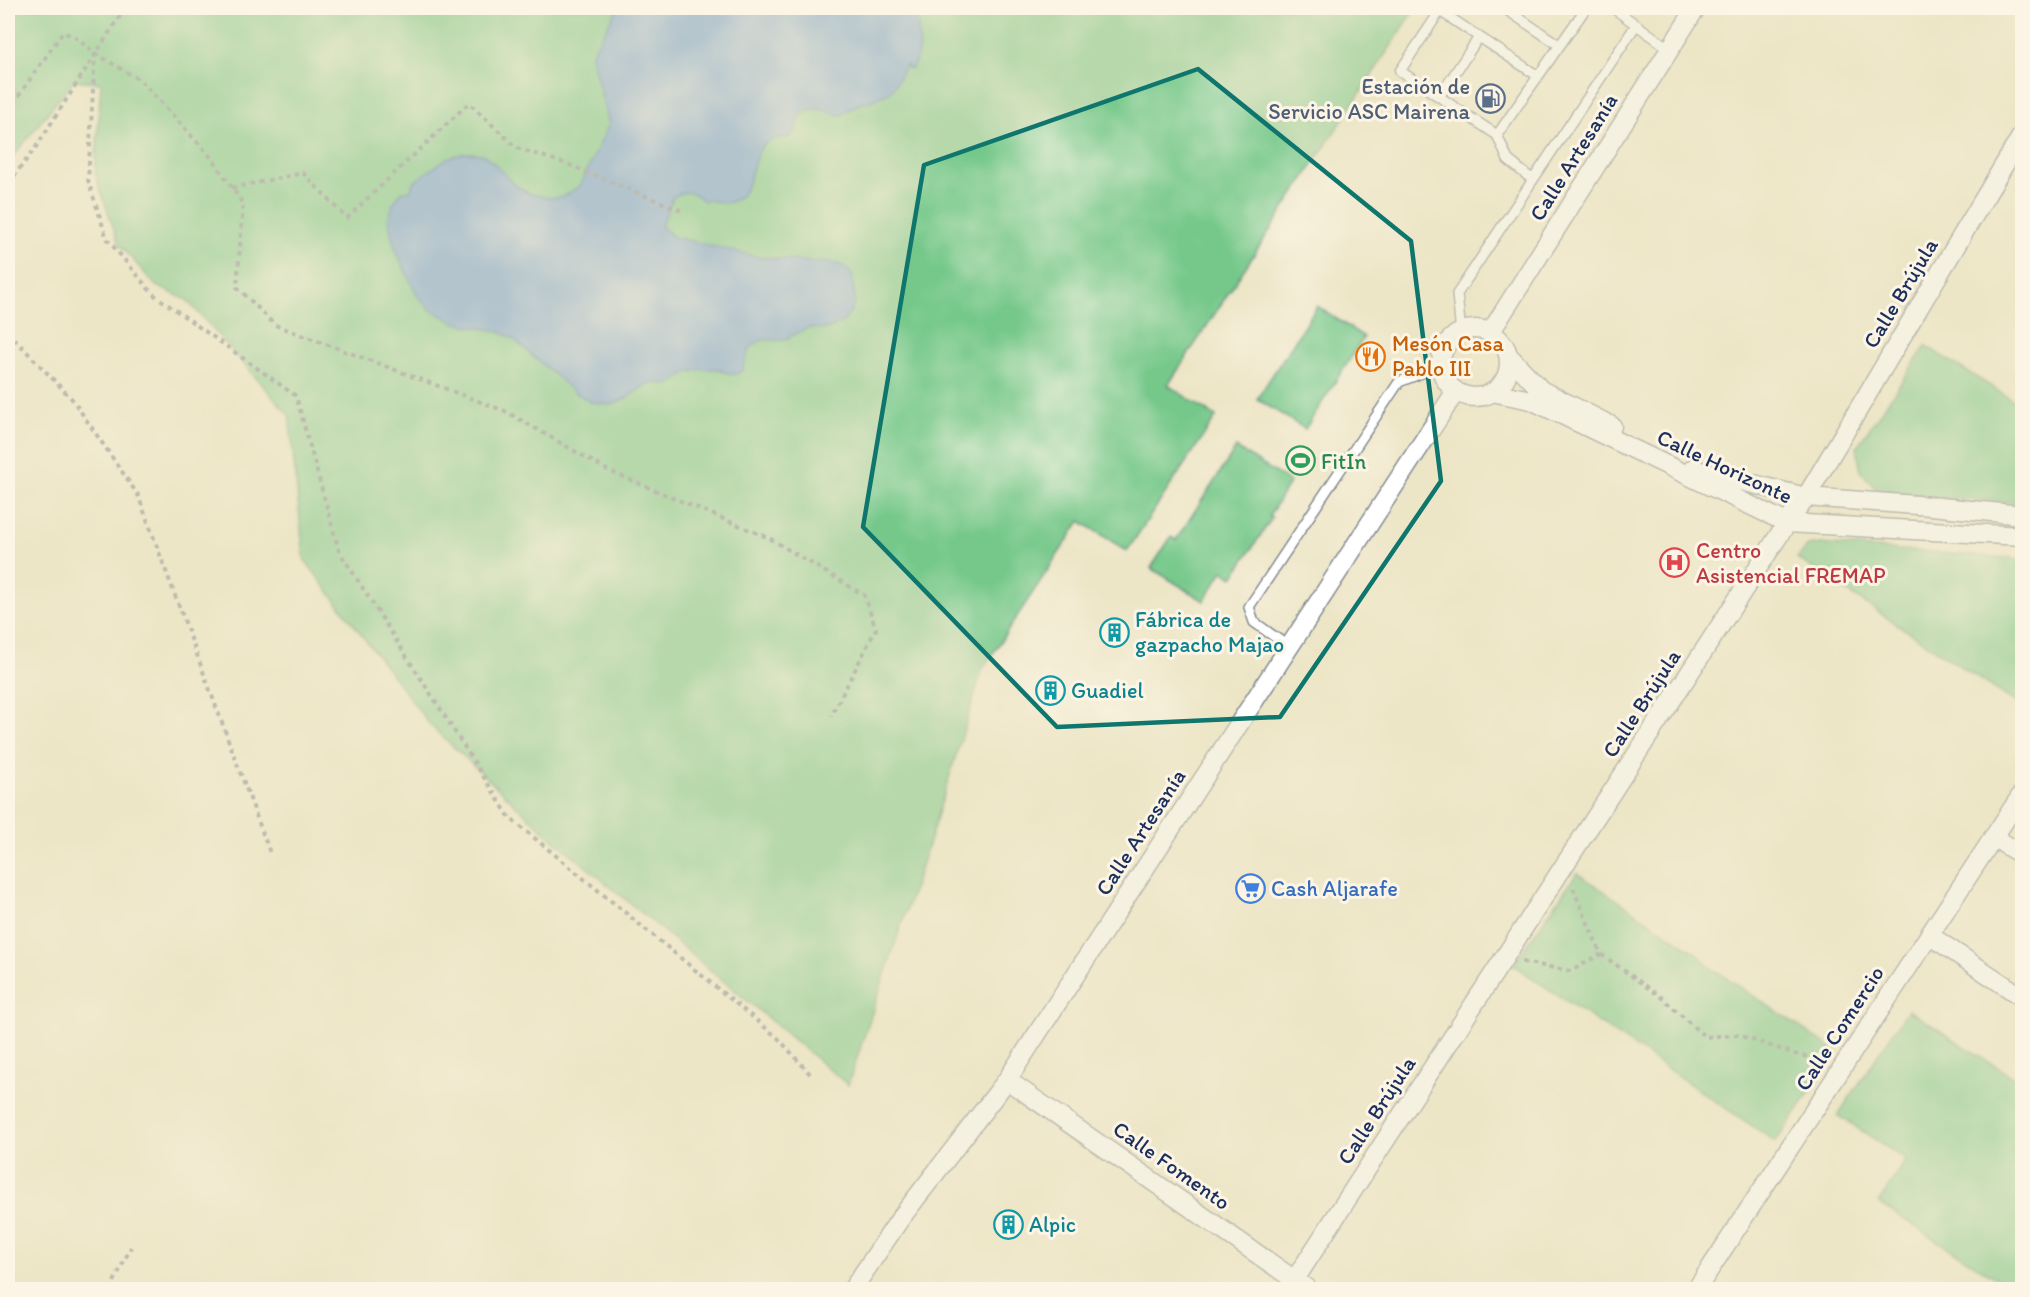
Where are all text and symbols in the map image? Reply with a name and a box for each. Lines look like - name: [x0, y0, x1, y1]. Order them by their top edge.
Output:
- place label: Estación de Servicio ASC Mairena: [1268, 73, 1471, 125]
- fuel station icon: Estación de Servicio ASC Mairena: [1475, 83, 1507, 115]
- street label: Calle Artesanía: [1523, 88, 1623, 226]
- street label: Calle Brújula: [1857, 233, 1944, 353]
- place label: Mesón Casa Pablo III: [1392, 330, 1504, 382]
- restaurant icon: Mesón Casa Pablo III: [1355, 340, 1387, 372]
- street label: Calle Horizonte: [1653, 423, 1797, 510]
- sports icon: FitIn: [1284, 445, 1316, 477]
- place label: FitIn: [1321, 448, 1366, 475]
- place label: Centro Asistencial FREMAP: [1696, 537, 1886, 589]
- hospital icon: Centro Asistencial FREMAP: [1659, 547, 1691, 579]
- place label: Fábrica de gazpacho Majao: [1135, 606, 1284, 658]
- building icon: Fábrica de gazpacho Majao: [1098, 616, 1130, 648]
- street label: Calle Brújula: [1596, 644, 1687, 762]
- building icon: Guadiel: [1034, 674, 1066, 706]
- place label: Guadiel: [1071, 677, 1144, 704]
- street label: Calle Artesanía: [1090, 764, 1191, 901]
- supermarket icon: Cash Aljarafe: [1234, 872, 1266, 904]
- place label: Cash Aljarafe: [1271, 875, 1398, 902]
- street label: Calle Comercio: [1789, 961, 1890, 1096]
- street label: Calle Brújula: [1331, 1051, 1422, 1169]
- street label: Calle Fomento: [1108, 1115, 1236, 1216]
- building icon: Alpic: [992, 1208, 1024, 1240]
- place label: Alpic: [1029, 1211, 1076, 1238]

